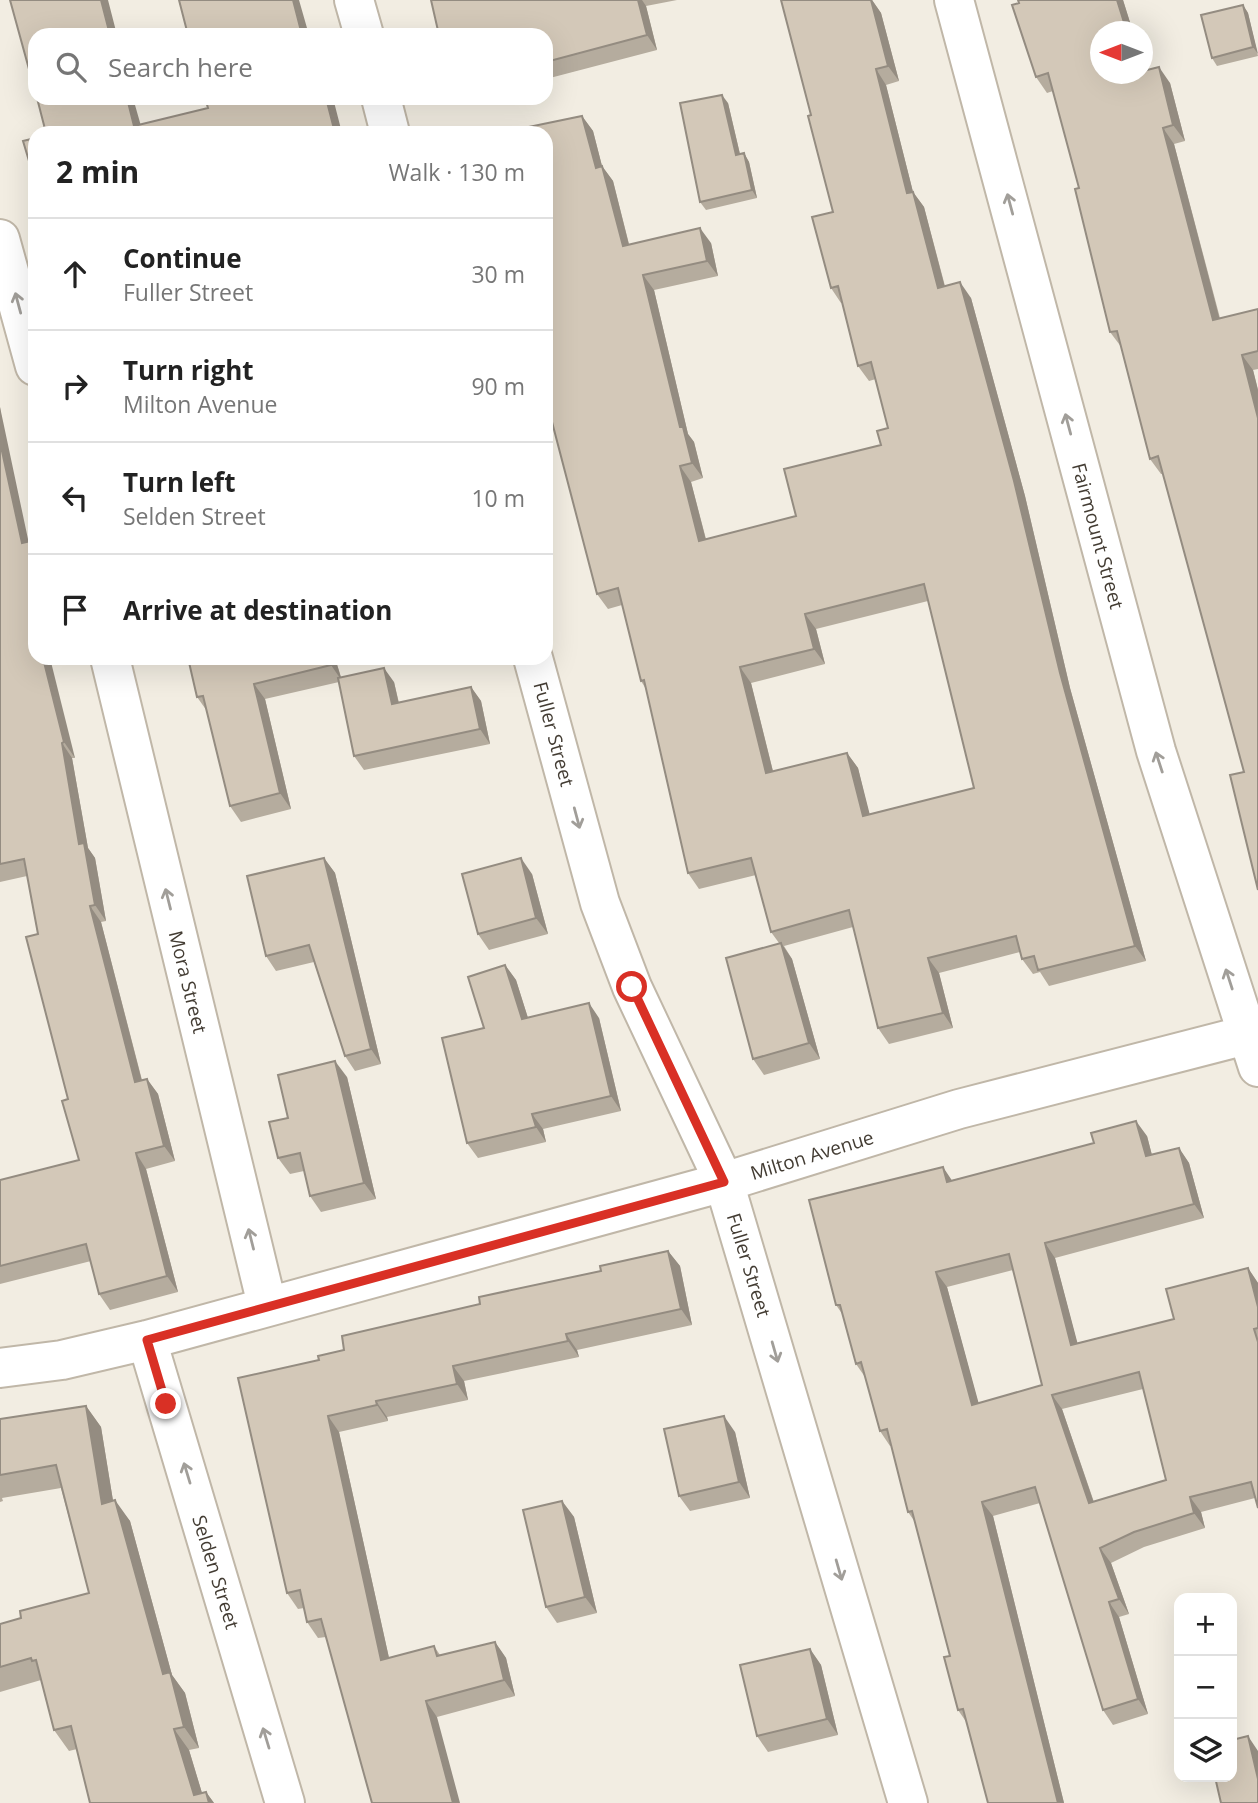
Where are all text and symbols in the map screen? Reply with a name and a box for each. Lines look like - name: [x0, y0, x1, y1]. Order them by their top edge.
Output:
- north arrow: [1090, 21, 1153, 84]
- search box: [28, 28, 553, 105]
- icon: search: [52, 48, 90, 86]
- text: Search here: [108, 49, 253, 85]
- text: 2 min: [56, 151, 139, 192]
- text: Walk · 130 m: [388, 156, 525, 188]
- one-way arrow: [1002, 193, 1015, 215]
- text: Continue: [123, 240, 242, 276]
- icon: ahead: [56, 255, 94, 293]
- text: 30 m: [471, 258, 525, 290]
- text: Fuller Street: [123, 276, 253, 308]
- one-way arrow: [10, 292, 23, 314]
- text: Turn right: [123, 352, 254, 388]
- icon: right: [56, 367, 94, 405]
- text: 90 m: [471, 370, 525, 402]
- text: Milton Avenue: [123, 388, 278, 420]
- one-way arrow: [1061, 413, 1074, 435]
- street label: Fairmount Street: [1066, 460, 1130, 612]
- text: Turn left: [123, 464, 235, 500]
- icon: left: [56, 479, 94, 517]
- text: 10 m: [471, 482, 525, 514]
- text: Selden Street: [123, 500, 266, 532]
- icon: arrive: [56, 591, 94, 629]
- text: Arrive at destination: [123, 592, 392, 628]
- street label: Fuller Street: [528, 679, 581, 789]
- one-way arrow: [1152, 751, 1165, 773]
- one-way arrow: [571, 807, 584, 829]
- one-way arrow: [161, 888, 174, 911]
- street label: Mora Street: [163, 928, 213, 1036]
- one-way arrow: [1222, 968, 1234, 990]
- route start: [616, 971, 647, 1002]
- street label: Milton Avenue: [747, 1124, 877, 1186]
- street label: Fuller Street: [721, 1210, 777, 1320]
- one-way arrow: [244, 1228, 257, 1251]
- one-way arrow: [769, 1341, 782, 1363]
- route end: [150, 1388, 181, 1419]
- one-way arrow: [179, 1462, 192, 1484]
- street label: Selden Street: [186, 1512, 246, 1632]
- one-way arrow: [833, 1559, 846, 1581]
- map controls: [1174, 1593, 1237, 1782]
- button: +: [1174, 1593, 1237, 1656]
- button: −: [1174, 1656, 1237, 1719]
- button: layers: [1174, 1719, 1237, 1782]
- one-way arrow: [258, 1727, 271, 1749]

